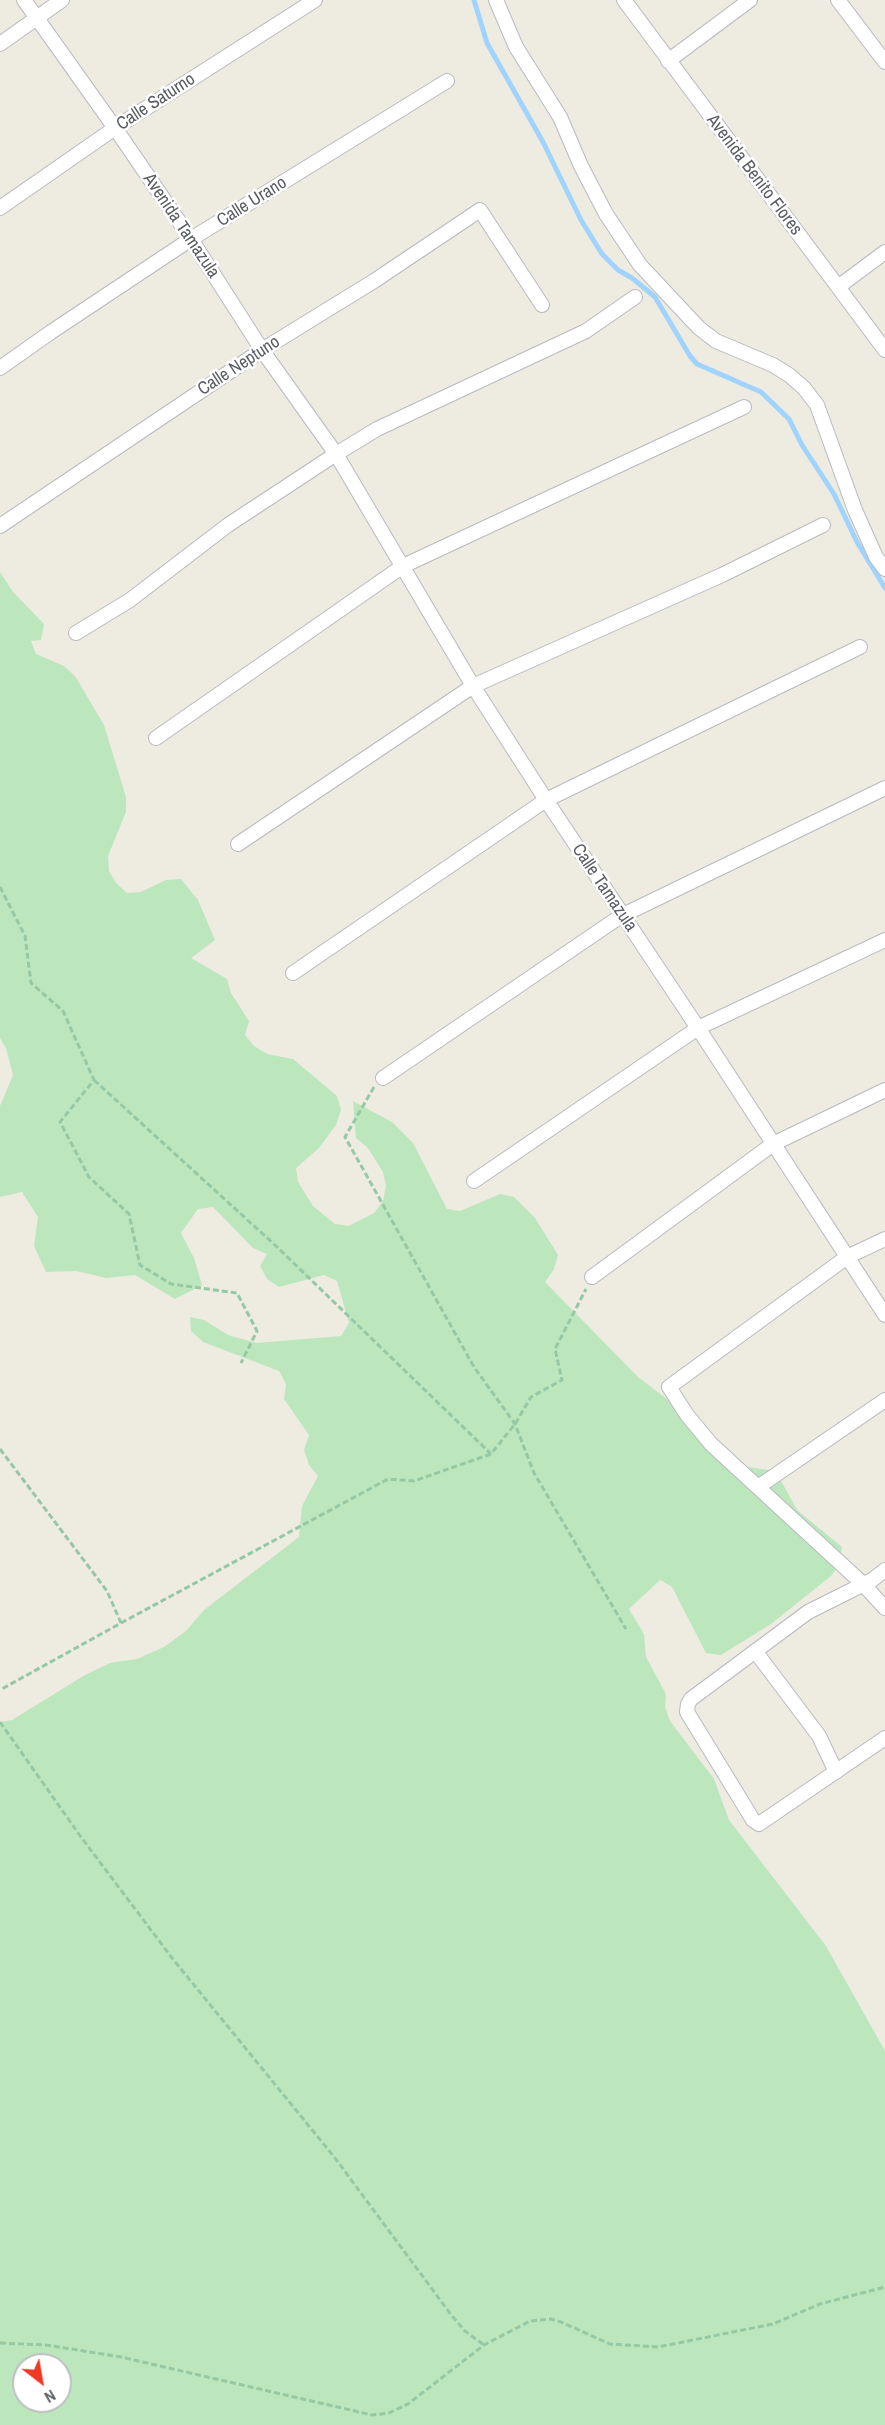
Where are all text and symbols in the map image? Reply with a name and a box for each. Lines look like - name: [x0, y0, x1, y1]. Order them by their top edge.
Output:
- street label: Calle Saturno: [113, 69, 199, 135]
- street label: Avenida Benito Flores: [702, 110, 806, 240]
- street label: Avenida Tamazula: [138, 170, 224, 282]
- street label: Calle Urano: [213, 172, 291, 232]
- street label: Calle Neptuno: [194, 331, 284, 401]
- street label: Calle Tamazula: [567, 840, 641, 936]
- north arrow: [12, 2353, 72, 2413]
- text: N: [41, 2385, 60, 2409]

